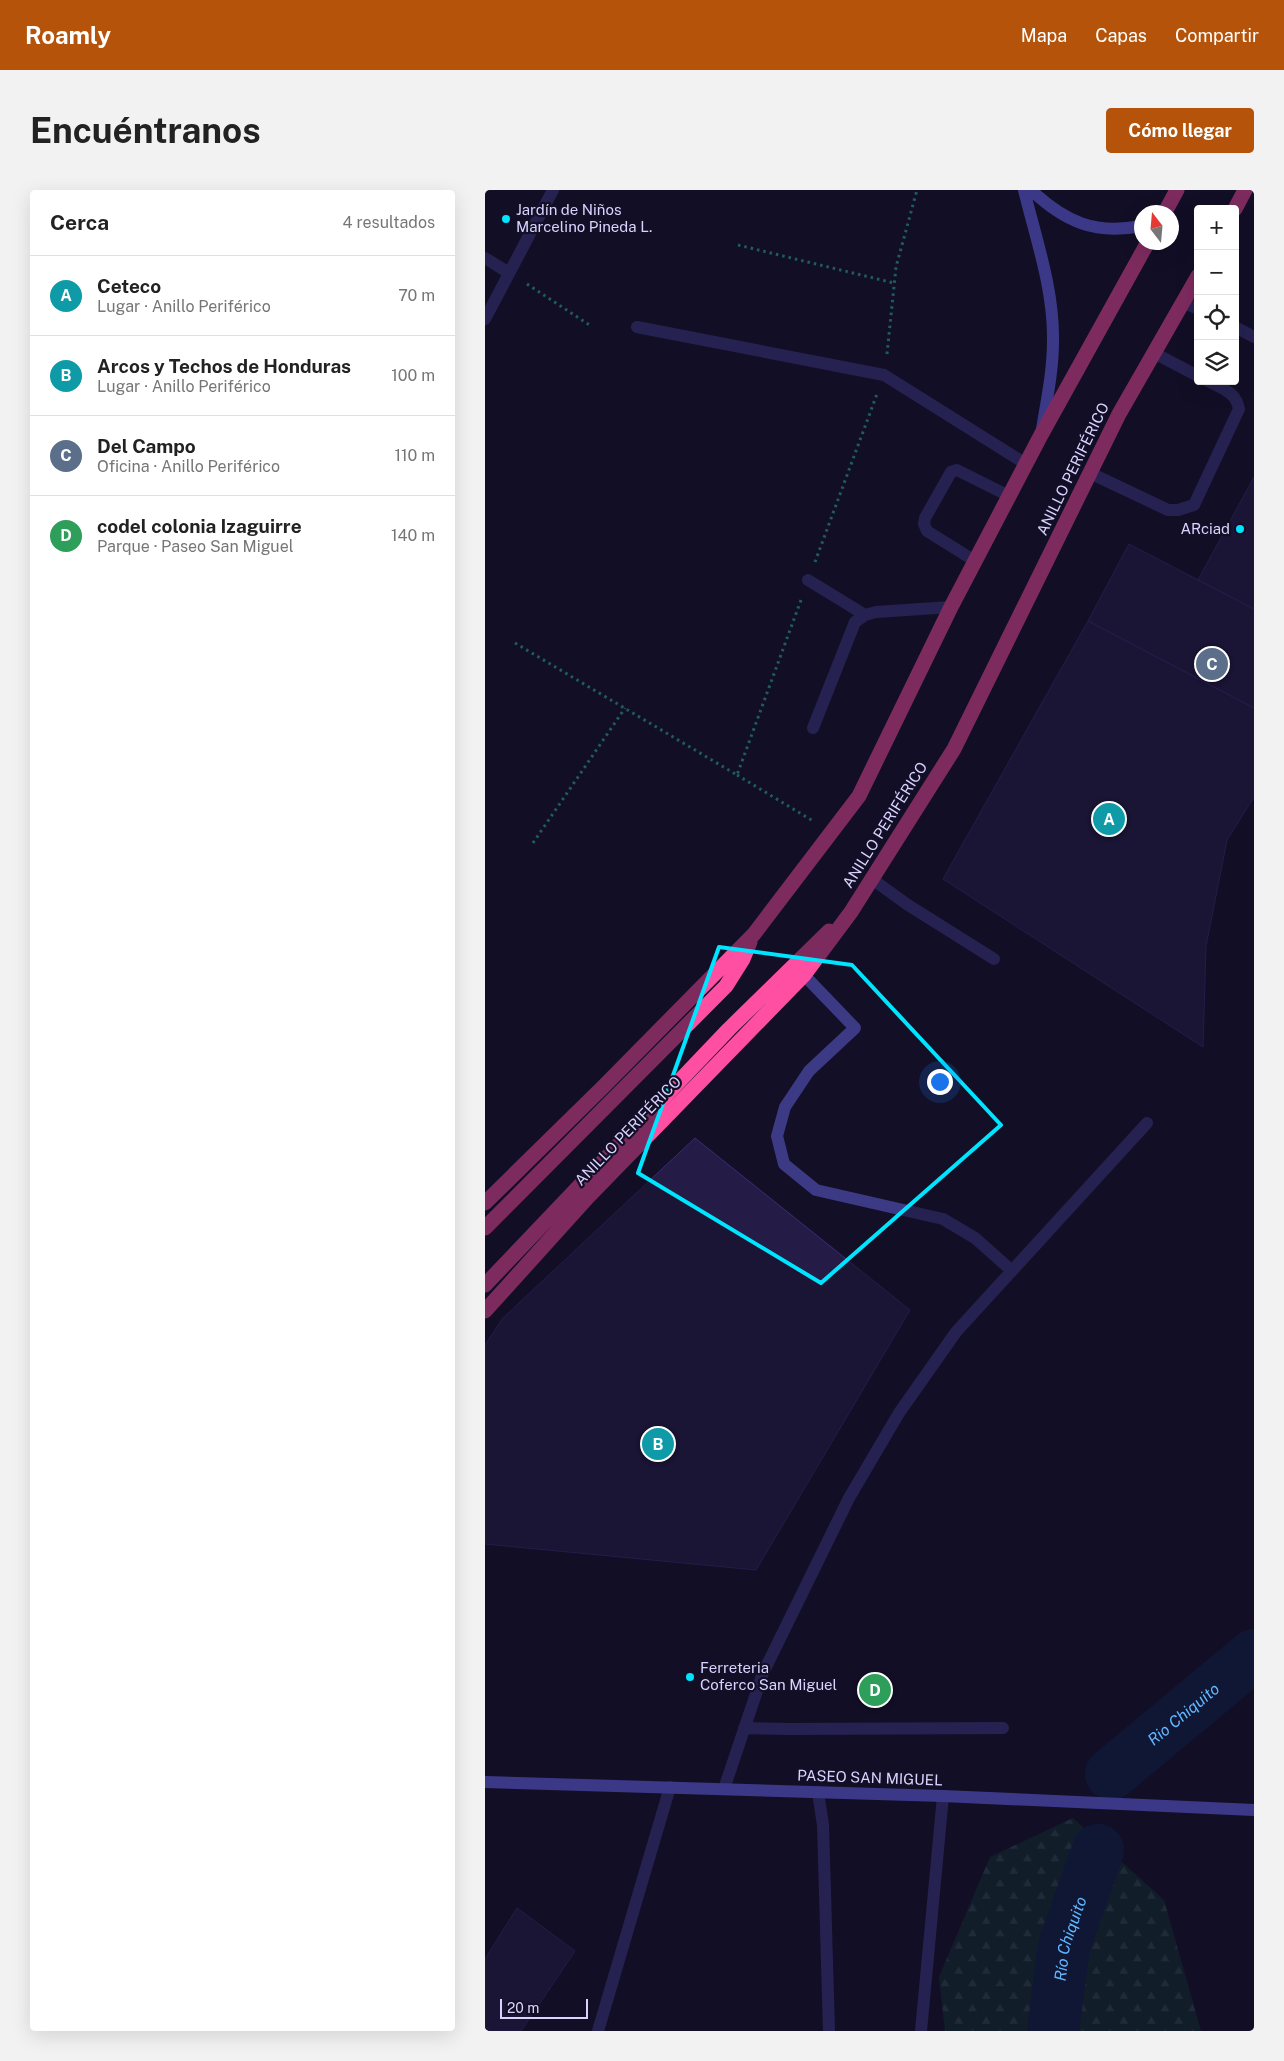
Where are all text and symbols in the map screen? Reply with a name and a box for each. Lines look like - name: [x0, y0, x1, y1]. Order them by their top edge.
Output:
- text: Roamly: [25, 21, 111, 49]
- text: Mapa: [1021, 25, 1067, 46]
- text: Capas: [1095, 25, 1147, 46]
- text: Compartir: [1175, 25, 1259, 46]
- button: Cómo llegar: [1106, 108, 1254, 153]
- text: Encuéntranos: [30, 110, 261, 151]
- place label: Jardín de Niños Marcelino Pineda L.: [516, 201, 652, 235]
- north arrow: [1134, 205, 1179, 250]
- map controls: [1194, 205, 1239, 385]
- button: +: [1194, 205, 1239, 250]
- text: Cerca: [50, 210, 109, 235]
- text: 4 resultados: [343, 213, 435, 232]
- marker: Jardín de Niños Marcelino Pineda L.: [500, 213, 512, 225]
- button: −: [1194, 250, 1239, 295]
- text: Ceteco: [97, 275, 161, 297]
- text: A: [60, 286, 72, 305]
- text: 70 m: [398, 286, 435, 305]
- button: locate: [1194, 295, 1239, 340]
- text: Lugar · Anillo Periférico: [97, 297, 271, 316]
- button: layers: [1194, 340, 1239, 385]
- text: Arcos y Techos de Honduras: [97, 355, 351, 377]
- text: B: [61, 366, 71, 385]
- text: 100 m: [391, 366, 435, 385]
- text: Lugar · Anillo Periférico: [97, 377, 271, 396]
- street label: ANILLO PERIFÉRICO: [1033, 400, 1112, 538]
- text: Del Campo: [97, 435, 196, 457]
- text: C: [60, 446, 72, 465]
- text: 110 m: [394, 446, 435, 465]
- text: Oficina · Anillo Periférico: [97, 457, 280, 476]
- text: codel colonia Izaguirre: [97, 515, 302, 537]
- place label: ARciad: [1180, 520, 1230, 537]
- marker: ARciad: [1234, 523, 1246, 535]
- text: D: [60, 526, 72, 545]
- text: 140 m: [391, 526, 435, 545]
- text: Parque · Paseo San Miguel: [97, 537, 294, 556]
- pin: C: [1196, 645, 1228, 683]
- street label: ANILLO PERIFÉRICO: [839, 759, 930, 891]
- pin: A: [1093, 800, 1125, 838]
- your location: [927, 1069, 953, 1095]
- street label: ANILLO PERIFÉRICO: [571, 1072, 684, 1189]
- pin: B: [642, 1425, 674, 1463]
- place label: Ferreteria Coferco San Miguel: [700, 1659, 837, 1693]
- marker: Ferreteria Coferco San Miguel: [684, 1671, 696, 1683]
- pin: D: [859, 1671, 891, 1709]
- water label: Rio Chiquito: [1144, 1679, 1223, 1749]
- street label: PASEO SAN MIGUEL: [797, 1766, 943, 1789]
- water label: Río Chiquito: [1051, 1894, 1091, 1982]
- scale bar: [500, 1996, 587, 2019]
- text: 20 m: [507, 2000, 539, 2016]

